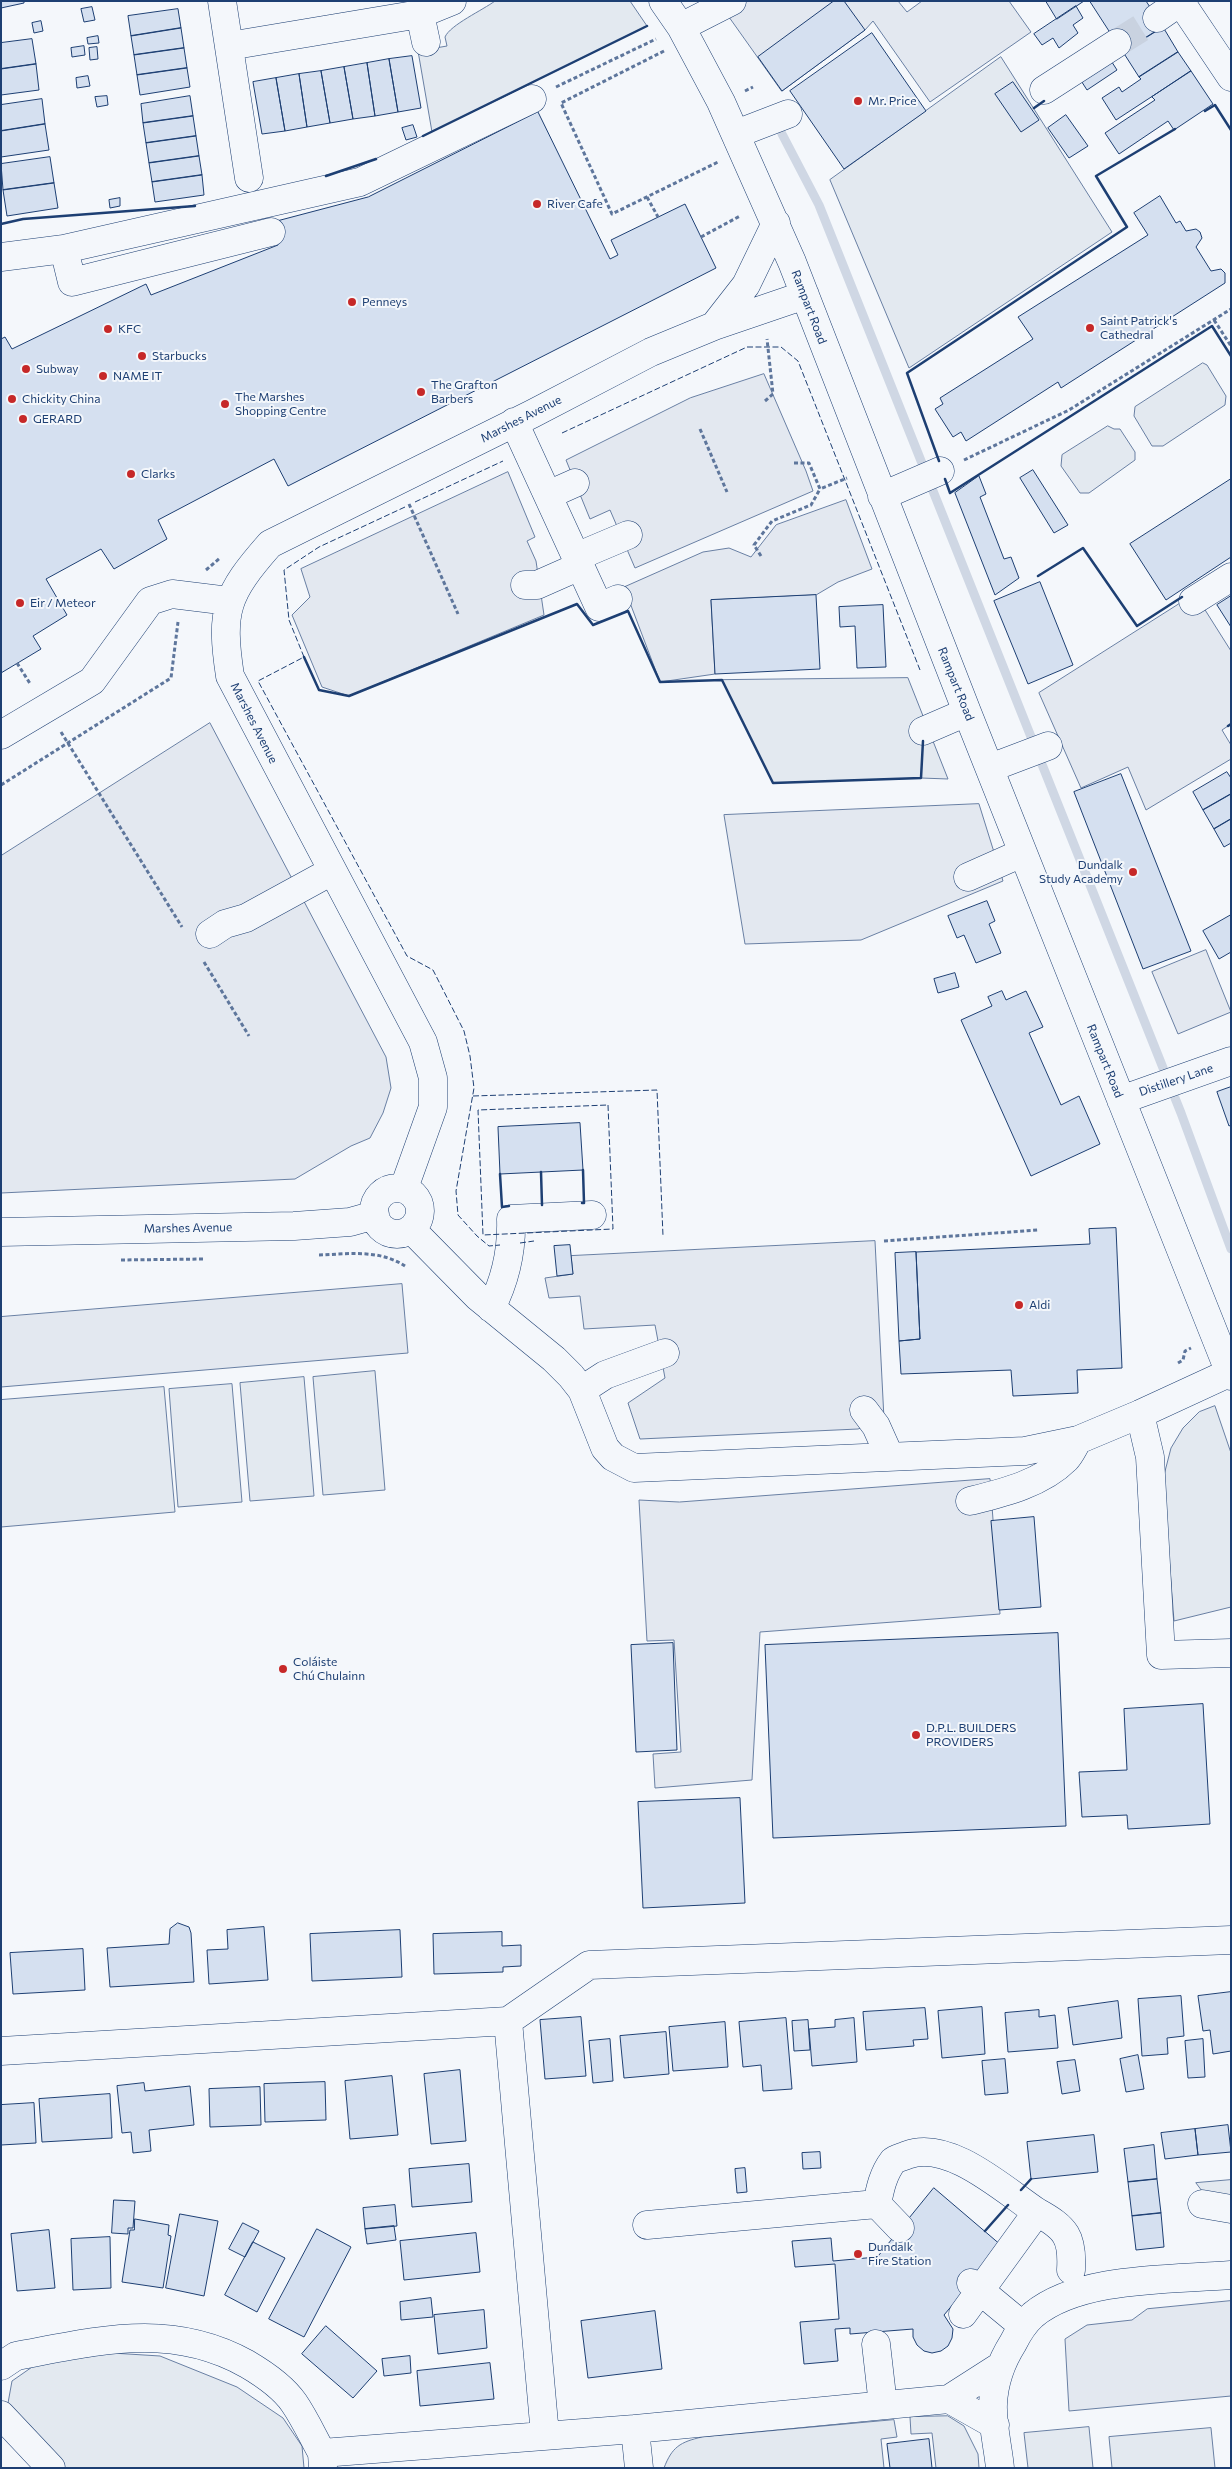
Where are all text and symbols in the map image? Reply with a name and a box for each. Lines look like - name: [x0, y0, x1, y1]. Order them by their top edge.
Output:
- place label: Mr. Price: [868, 94, 916, 108]
- marker: Mr. Price: [852, 95, 864, 107]
- place label: River Cafe: [547, 197, 603, 211]
- marker: River Cafe: [531, 198, 543, 210]
- street label: Rampart Road: [788, 268, 830, 346]
- place label: Penneys: [362, 295, 407, 309]
- marker: Penneys: [346, 296, 358, 308]
- place label: Saint Patrick's Cathedral: [1100, 314, 1177, 342]
- place label: KFC: [118, 322, 141, 336]
- marker: Saint Patrick's Cathedral: [1084, 322, 1096, 334]
- marker: KFC: [102, 323, 114, 335]
- place label: Starbucks: [152, 349, 207, 363]
- marker: Starbucks: [136, 350, 148, 362]
- place label: Subway: [36, 362, 79, 376]
- marker: Subway: [20, 363, 32, 375]
- place label: NAME IT: [113, 369, 162, 383]
- marker: NAME IT: [97, 370, 109, 382]
- place label: The Grafton Barbers: [431, 378, 498, 406]
- marker: The Grafton Barbers: [415, 386, 427, 398]
- place label: The Marshes Shopping Centre: [235, 390, 326, 418]
- place label: Chickity China: [22, 392, 100, 406]
- street label: Marshes Avenue: [478, 392, 564, 446]
- marker: Chickity China: [6, 393, 18, 405]
- marker: The Marshes Shopping Centre: [219, 398, 231, 410]
- place label: GERARD: [33, 412, 82, 426]
- marker: GERARD: [17, 413, 29, 425]
- place label: Clarks: [141, 467, 175, 481]
- marker: Clarks: [125, 468, 137, 480]
- place label: Eir / Meteor: [30, 596, 96, 610]
- marker: Eir / Meteor: [14, 597, 26, 609]
- street label: Rampart Road: [935, 645, 977, 723]
- street label: Marshes Avenue: [227, 680, 281, 766]
- place label: Dundalk Study Academy: [1039, 858, 1123, 886]
- marker: Dundalk Study Academy: [1127, 866, 1139, 878]
- street label: Rampart Road: [1084, 1022, 1126, 1100]
- street label: Distillery Lane: [1137, 1061, 1215, 1099]
- street label: Marshes Avenue: [144, 1220, 232, 1236]
- place label: Aldi: [1029, 1298, 1050, 1312]
- marker: Aldi: [1013, 1299, 1025, 1311]
- place label: Coláiste Chú Chulainn: [293, 1655, 365, 1683]
- marker: Coláiste Chú Chulainn: [277, 1663, 289, 1675]
- place label: D.P.L. BUILDERS PROVIDERS: [926, 1721, 1016, 1749]
- marker: D.P.L. BUILDERS PROVIDERS: [910, 1729, 922, 1741]
- place label: Dundalk Fire Station: [868, 2240, 931, 2268]
- marker: Dundalk Fire Station: [852, 2248, 864, 2260]

